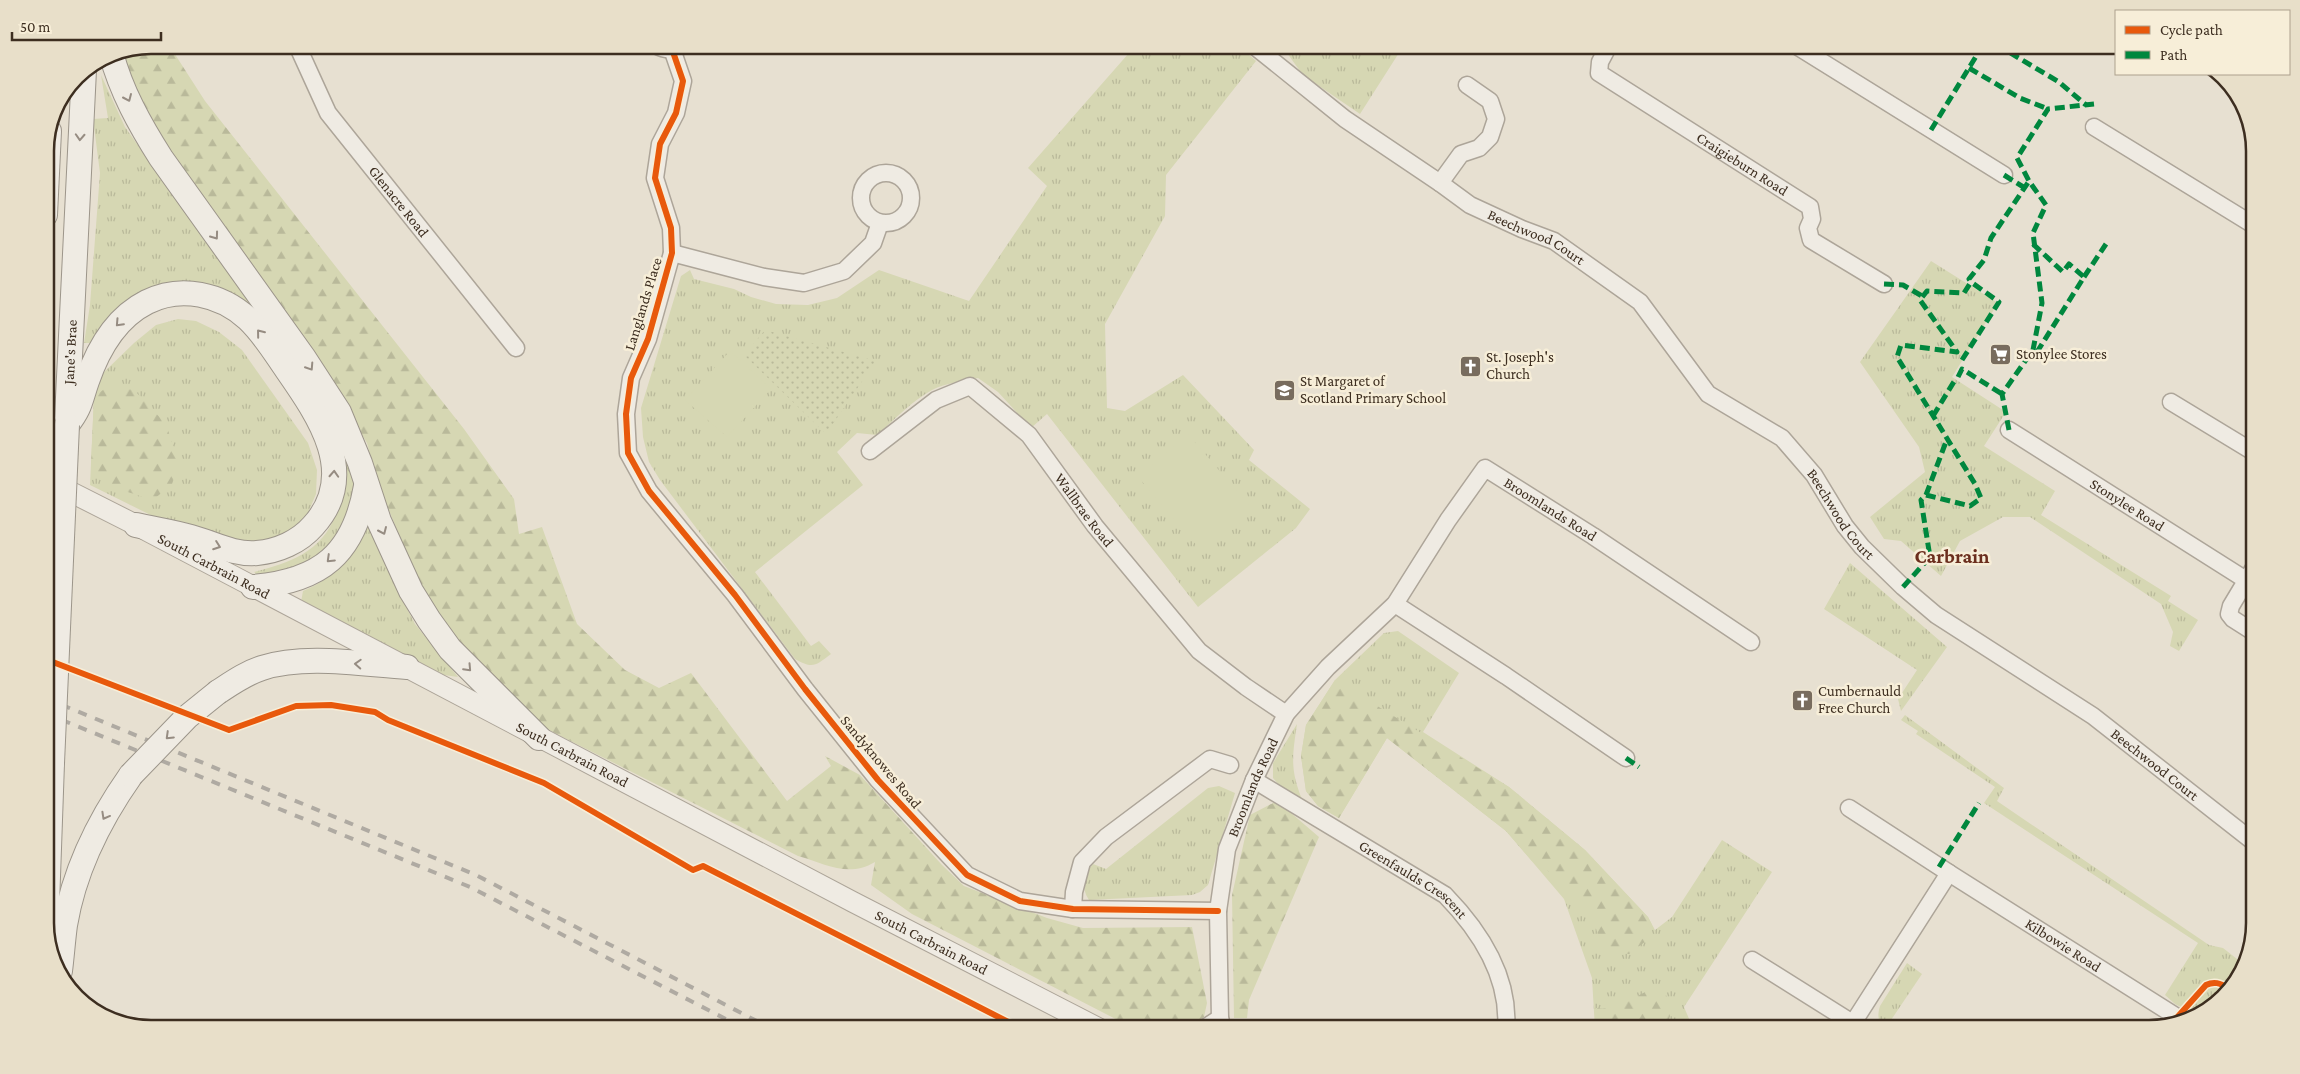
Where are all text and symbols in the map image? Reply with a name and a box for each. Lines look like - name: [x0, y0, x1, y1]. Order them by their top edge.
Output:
- scale bar: [12, 10, 161, 42]
- legend: [2115, 10, 2290, 75]
- text: 50 m: [20, 19, 50, 35]
- text: Cycle path: [2160, 22, 2223, 39]
- text: Path: [2160, 47, 2187, 63]
- one-way arrow: [121, 93, 131, 102]
- street label: Craigieburn Road: [1694, 129, 1791, 199]
- one-way arrow: [75, 133, 86, 141]
- street label: Glenacre Road: [366, 163, 432, 240]
- street label: Beechwood Court: [1485, 206, 1589, 269]
- one-way arrow: [208, 230, 218, 239]
- street label: Langlands Place: [621, 255, 666, 353]
- one-way arrow: [116, 318, 125, 327]
- street label: Jane's Brae: [61, 319, 80, 387]
- one-way arrow: [257, 330, 265, 339]
- supermarket icon: Stonylee Stores: [1988, 342, 2012, 366]
- place label: Stonylee Stores: [2016, 346, 2107, 363]
- place label: St. Joseph's Church: [1486, 349, 1554, 382]
- church icon: St. Joseph's Church: [1458, 354, 1482, 378]
- one-way arrow: [303, 362, 313, 371]
- place label: St Margaret of Scotland Primary School: [1300, 373, 1446, 407]
- school or university icon: St Margaret of Scotland Primary School: [1272, 378, 1296, 402]
- street label: Beechwood Court: [1804, 465, 1878, 563]
- one-way arrow: [329, 470, 340, 478]
- street label: Wallbrae Road: [1052, 470, 1117, 550]
- street label: Broomlands Road: [1501, 474, 1600, 544]
- street label: Stonylee Road: [2087, 475, 2167, 534]
- one-way arrow: [377, 526, 388, 535]
- street label: South Carbrain Road: [155, 530, 273, 602]
- one-way arrow: [212, 540, 221, 550]
- district label: Carbrain: [1914, 545, 1990, 567]
- one-way arrow: [327, 553, 336, 562]
- one-way arrow: [354, 658, 362, 669]
- one-way arrow: [463, 663, 472, 672]
- place label: Cumbernauld Free Church: [1818, 683, 1901, 716]
- church icon: Cumbernauld Free Church: [1790, 688, 1814, 712]
- street label: Sandyknowes Road: [837, 712, 924, 812]
- street label: South Carbrain Road: [514, 718, 631, 790]
- street label: Beechwood Court: [2108, 725, 2203, 804]
- one-way arrow: [165, 730, 174, 739]
- street label: Broomlands Road: [1225, 735, 1281, 839]
- one-way arrow: [101, 810, 111, 819]
- street label: Greenfaulds Crescent: [1356, 837, 1471, 922]
- street label: South Carbrain Road: [872, 907, 990, 978]
- street label: Kilbowie Road: [2022, 915, 2104, 975]

